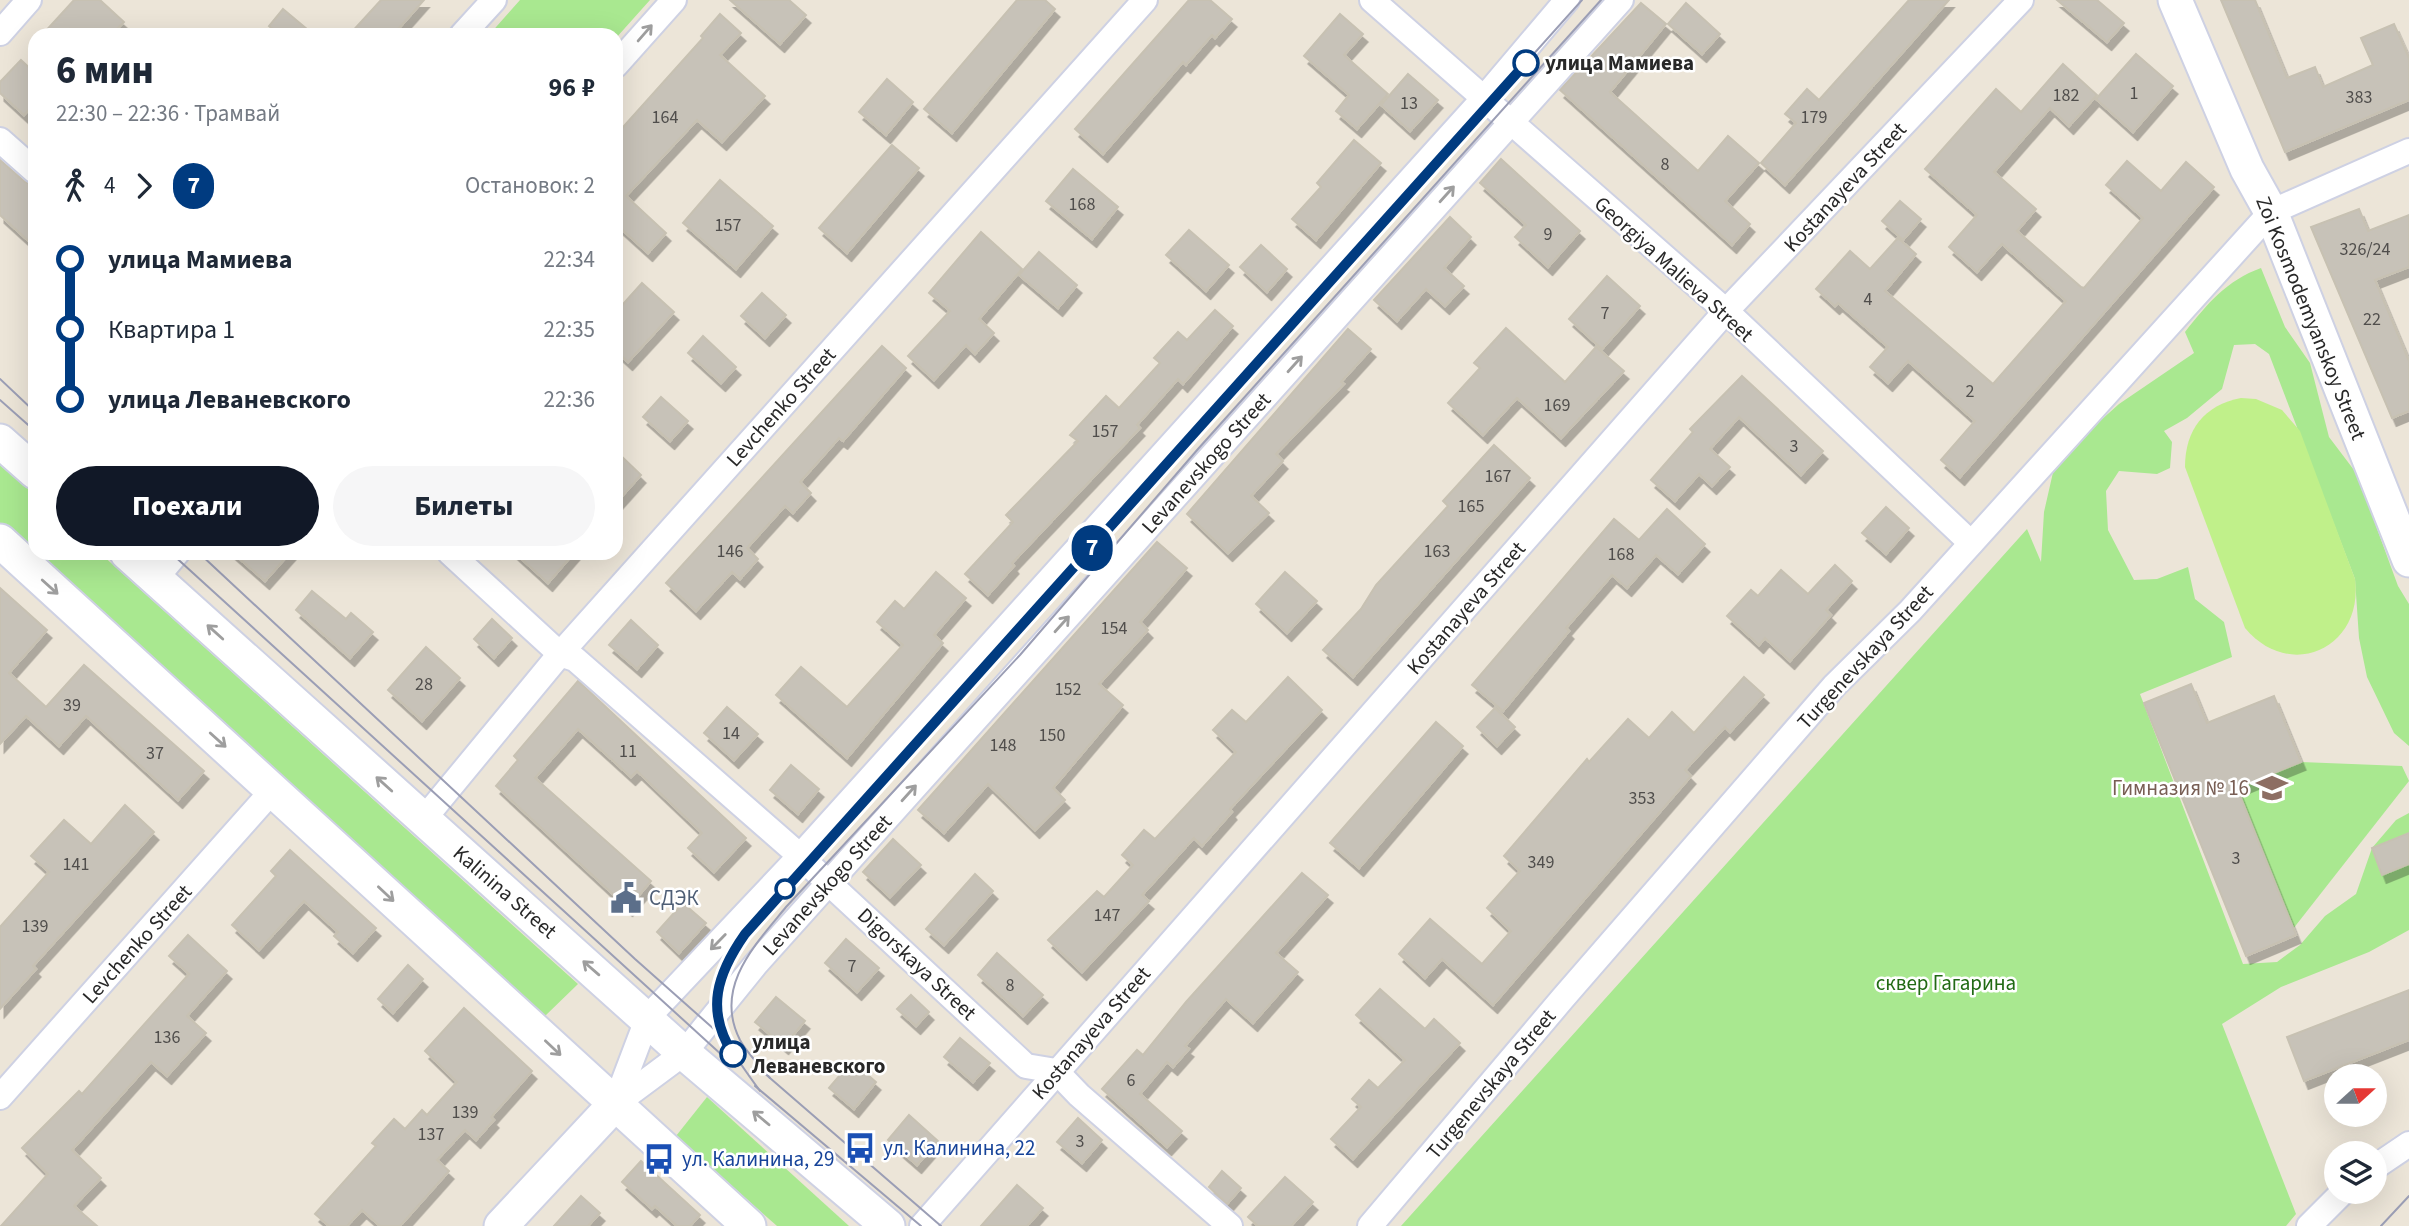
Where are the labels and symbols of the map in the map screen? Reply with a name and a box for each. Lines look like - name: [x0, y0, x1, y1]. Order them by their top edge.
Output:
- one-way arrow: [637, 24, 653, 42]
- place label: улица Мамиева: [1545, 48, 1694, 78]
- marker: улица Мамиева: [1513, 50, 1539, 76]
- house number: 1: [2130, 81, 2138, 106]
- house number: 182: [2053, 83, 2079, 108]
- house number: 383: [2346, 85, 2372, 110]
- house number: 13: [1400, 91, 1418, 116]
- house number: 164: [652, 105, 678, 130]
- house number: 179: [1801, 105, 1827, 130]
- street label: Kostanayeva Street: [1777, 115, 1913, 259]
- house number: 8: [1661, 152, 1670, 177]
- one-way arrow: [1439, 186, 1455, 204]
- street label: Georgiya Malieva Street: [1588, 189, 1760, 349]
- house number: 168: [1069, 192, 1095, 217]
- street label: Zoi Kosmodemyanskoy Street: [2248, 192, 2374, 444]
- house number: 157: [715, 213, 741, 238]
- house number: 9: [1544, 222, 1553, 247]
- house number: 326/24: [2339, 237, 2391, 262]
- house number: 4: [1864, 287, 1873, 312]
- house number: 7: [1601, 301, 1610, 326]
- house number: 22: [2363, 307, 2381, 332]
- street label: Levchenko Street: [719, 341, 843, 473]
- one-way arrow: [1287, 356, 1304, 373]
- house number: 2: [1966, 379, 1975, 404]
- street label: Levanevskogo Street: [1134, 386, 1278, 540]
- house number: 169: [1544, 393, 1570, 418]
- house number: 157: [1092, 419, 1118, 444]
- house number: 3: [1790, 434, 1799, 459]
- house number: 167: [1485, 464, 1511, 489]
- house number: 165: [1458, 494, 1484, 519]
- line badge: 7: [1069, 525, 1115, 571]
- street label: Kostanayeva Street: [1400, 535, 1532, 681]
- house number: 146: [717, 539, 743, 564]
- house number: 163: [1424, 539, 1450, 564]
- house number: 168: [1608, 542, 1634, 567]
- one-way arrow: [41, 578, 58, 595]
- street label: Turgenevskaya Street: [1790, 578, 1940, 736]
- one-way arrow: [1053, 616, 1070, 633]
- house number: 154: [1101, 616, 1127, 641]
- one-way arrow: [206, 624, 224, 640]
- house number: 28: [415, 672, 433, 697]
- house number: 152: [1055, 677, 1081, 702]
- house number: 39: [63, 693, 81, 718]
- house number: 14: [722, 721, 740, 746]
- house number: 150: [1039, 723, 1065, 748]
- one-way arrow: [209, 732, 226, 749]
- house number: 148: [990, 733, 1016, 758]
- house number: 11: [619, 739, 637, 764]
- house number: 37: [146, 741, 164, 766]
- school or university icon: Гимназия № 16: [2255, 771, 2289, 805]
- place label: Гимназия № 16: [2112, 773, 2249, 803]
- one-way arrow: [376, 776, 393, 793]
- one-way arrow: [901, 785, 918, 802]
- house number: 353: [1629, 786, 1655, 811]
- street label: Levanevskogo Street: [755, 808, 899, 962]
- street label: Kalinina Street: [447, 838, 563, 946]
- house number: 3: [2232, 846, 2241, 871]
- house number: 349: [1528, 850, 1554, 875]
- house number: 141: [63, 852, 89, 877]
- street label: Levchenko Street: [75, 878, 199, 1010]
- unlabelled marker: [775, 879, 795, 899]
- public building icon: СДЭК: [609, 881, 643, 915]
- place label: СДЭК: [649, 883, 699, 913]
- one-way arrow: [377, 886, 395, 902]
- street label: Digorskaya Street: [851, 901, 983, 1027]
- house number: 147: [1094, 903, 1120, 928]
- house number: 139: [22, 914, 48, 939]
- one-way arrow: [709, 933, 726, 950]
- house number: 7: [848, 954, 857, 979]
- one-way arrow: [582, 960, 600, 976]
- street label: Kostanayeva Street: [1025, 960, 1157, 1106]
- park label: сквер Гагарина: [1876, 968, 2016, 998]
- house number: 8: [1006, 973, 1015, 998]
- street label: Turgenevskaya Street: [1419, 1002, 1563, 1166]
- house number: 136: [154, 1025, 180, 1050]
- place label: улица Леваневского: [751, 1027, 885, 1081]
- one-way arrow: [544, 1040, 561, 1057]
- marker: улица Леваневского: [720, 1041, 746, 1067]
- north arrow: [2324, 1064, 2387, 1127]
- house number: 6: [1127, 1068, 1136, 1093]
- house number: 139: [452, 1100, 478, 1125]
- one-way arrow: [753, 1110, 771, 1126]
- house number: 137: [418, 1122, 444, 1147]
- house number: 3: [1076, 1129, 1085, 1154]
- bus stop icon: ул. Калинина, 22: [843, 1131, 877, 1165]
- place label: ул. Калинина, 22: [883, 1133, 1035, 1163]
- bus stop icon: ул. Калинина, 29: [642, 1142, 676, 1176]
- place label: ул. Калинина, 29: [682, 1144, 834, 1174]

